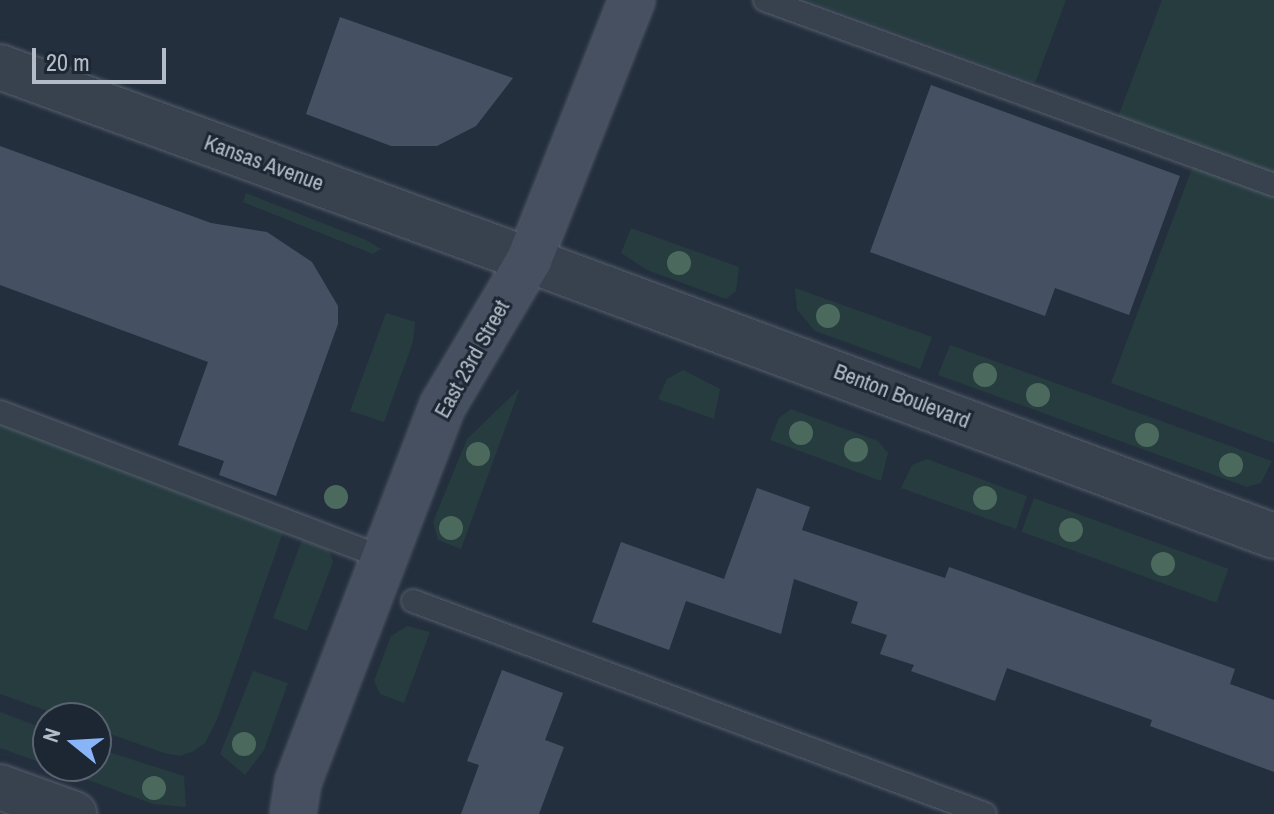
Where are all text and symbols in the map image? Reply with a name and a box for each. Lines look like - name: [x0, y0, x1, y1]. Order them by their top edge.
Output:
- scale bar: [36, 32, 170, 82]
- text: 20 m: [46, 46, 90, 78]
- street label: Kansas Avenue: [200, 129, 328, 197]
- street label: East 23rd Street: [429, 296, 515, 422]
- street label: Benton Boulevard: [830, 358, 974, 434]
- north arrow: [32, 702, 112, 782]
- text: N: [35, 724, 67, 746]

